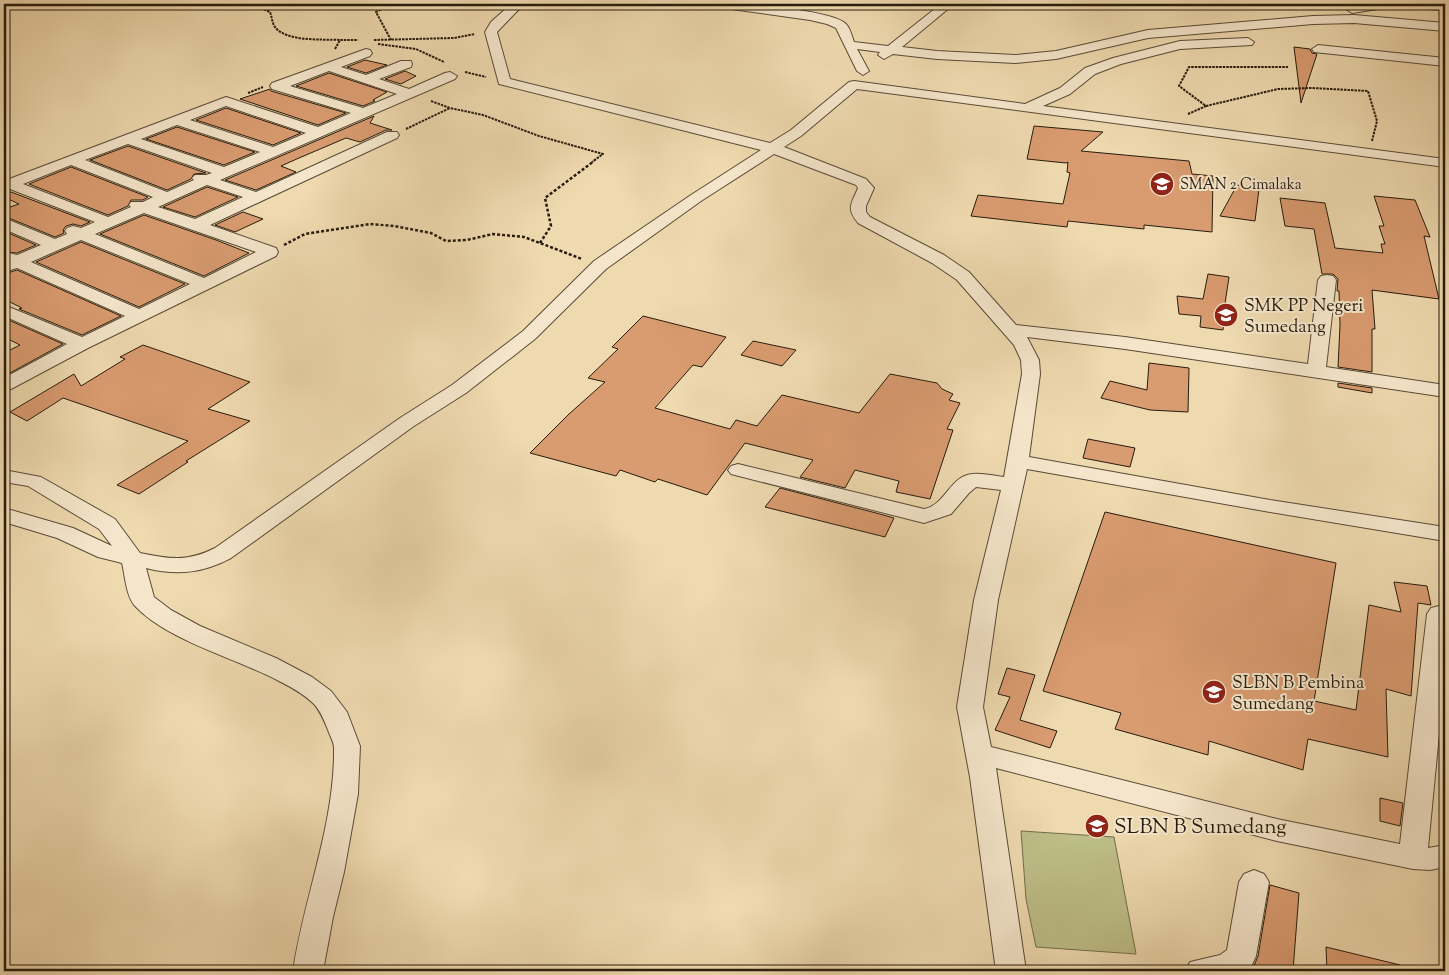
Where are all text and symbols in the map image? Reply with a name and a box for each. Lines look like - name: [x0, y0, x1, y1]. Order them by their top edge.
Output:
- school or university icon: SMAN 2 Cimalaka: [1149, 171, 1175, 197]
- place label: SMAN 2 Cimalaka: [1180, 175, 1302, 196]
- place label: SMK PP Negeri Sumedang: [1244, 294, 1363, 341]
- school or university icon: SMK PP Negeri Sumedang: [1213, 302, 1239, 328]
- place label: SLBN B Pembina Sumedang: [1232, 671, 1364, 718]
- school or university icon: SLBN B Pembina Sumedang: [1201, 679, 1227, 705]
- school or university icon: SLBN B Sumedang: [1084, 813, 1110, 839]
- place label: SLBN B Sumedang: [1114, 813, 1287, 843]

